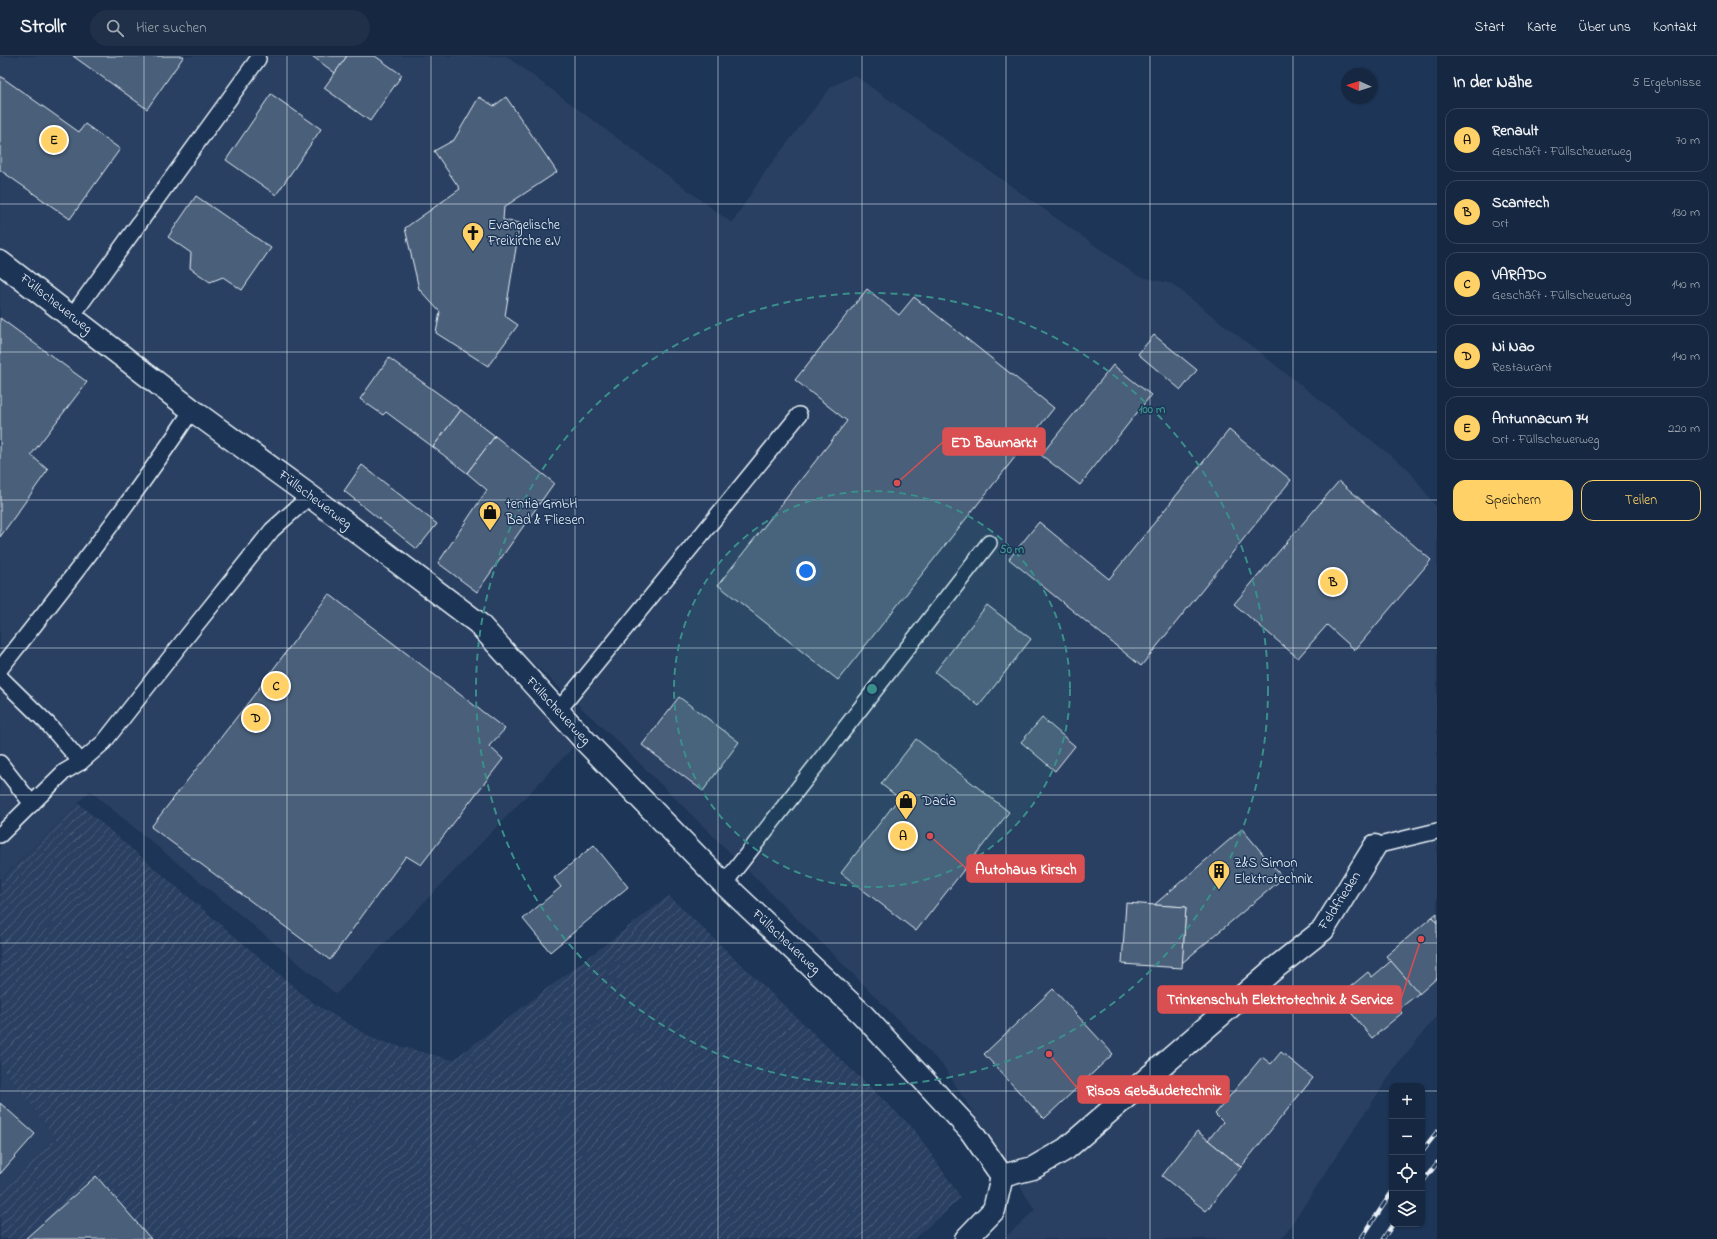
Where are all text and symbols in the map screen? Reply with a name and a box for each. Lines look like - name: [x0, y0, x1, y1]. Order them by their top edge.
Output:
- search box: [90, 10, 370, 46]
- text: Strollr: [20, 14, 66, 41]
- icon: search: [104, 17, 126, 39]
- text: Hier suchen: [136, 17, 207, 39]
- text: Start: [1475, 17, 1505, 38]
- text: Karte: [1527, 17, 1557, 38]
- text: Über uns: [1579, 17, 1631, 38]
- text: Kontakt: [1653, 17, 1697, 38]
- north arrow: [1341, 68, 1377, 104]
- text: In der Nähe: [1453, 70, 1532, 95]
- text: 5 Ergebnisse: [1632, 73, 1701, 92]
- text: Renault: [1492, 120, 1539, 142]
- pin: E: [41, 125, 67, 155]
- text: A: [1463, 131, 1471, 150]
- text: 70 m: [1676, 131, 1700, 150]
- text: Geschäft · Füllscheuerweg: [1492, 142, 1631, 161]
- text: Scantech: [1492, 192, 1549, 214]
- text: B: [1463, 203, 1471, 222]
- text: 130 m: [1672, 203, 1700, 222]
- text: Ort: [1492, 214, 1509, 233]
- place label: Evangelische Freikirche e.V: [487, 215, 561, 252]
- church icon: Evangelische Freikirche e.V: [460, 220, 486, 253]
- text: VARADO: [1492, 264, 1547, 286]
- street label: Füllscheuerweg: [14, 268, 97, 340]
- text: C: [1463, 275, 1471, 294]
- text: 140 m: [1672, 275, 1700, 294]
- text: Geschäft · Füllscheuerweg: [1492, 286, 1631, 305]
- text: Ni Nao: [1492, 336, 1535, 358]
- text: D: [1462, 347, 1472, 366]
- text: 140 m: [1672, 347, 1700, 366]
- text: Restaurant: [1492, 358, 1552, 377]
- text: 100 m: [1139, 401, 1166, 419]
- text: Antunnacum 74: [1492, 408, 1588, 430]
- text: E: [1463, 419, 1471, 438]
- text: 220 m: [1668, 419, 1700, 438]
- callout: ED Baumarkt: [943, 428, 1045, 455]
- text: Ort · Füllscheuerweg: [1492, 430, 1599, 449]
- text: ED Baumarkt: [951, 432, 1038, 454]
- street label: Füllscheuerweg: [272, 465, 356, 535]
- button: Speichern: [1453, 480, 1573, 521]
- button: Teilen: [1581, 480, 1701, 521]
- place label: tentia GmbH Bad & Fliesen: [505, 494, 585, 531]
- shop icon: tentia GmbH Bad & Fliesen: [477, 499, 503, 532]
- text: 50 m: [1000, 541, 1025, 559]
- your location: [796, 561, 816, 581]
- pin: B: [1320, 567, 1346, 597]
- pin: C: [263, 671, 289, 701]
- street label: Füllscheuerweg: [519, 671, 595, 751]
- centre of rings: [865, 682, 879, 696]
- pin: D: [243, 703, 269, 733]
- shop icon: Dacia: [893, 788, 919, 821]
- place label: Dacia: [921, 791, 956, 812]
- pin: A: [890, 821, 916, 851]
- place label: Z&S Simon Elektrotechnik: [1234, 853, 1314, 890]
- callout: Autohaus Kirsch: [967, 855, 1084, 882]
- building icon: Z&S Simon Elektrotechnik: [1206, 858, 1232, 891]
- text: Autohaus Kirsch: [975, 859, 1077, 881]
- street label: Feldfrieden: [1313, 868, 1367, 935]
- street label: Füllscheuerweg: [745, 904, 825, 980]
- callout: Trinkenschuh Elektrotechnik & Service: [1158, 986, 1401, 1013]
- text: Trinkenschuh Elektrotechnik & Service: [1167, 989, 1395, 1011]
- callout: Risos Gebäudetechnik: [1078, 1076, 1229, 1103]
- text: Risos Gebäudetechnik: [1085, 1080, 1222, 1102]
- map controls: [1389, 1083, 1425, 1227]
- button: +: [1389, 1083, 1425, 1119]
- button: −: [1389, 1119, 1425, 1155]
- button: locate: [1389, 1155, 1425, 1191]
- button: layers: [1389, 1191, 1425, 1227]

